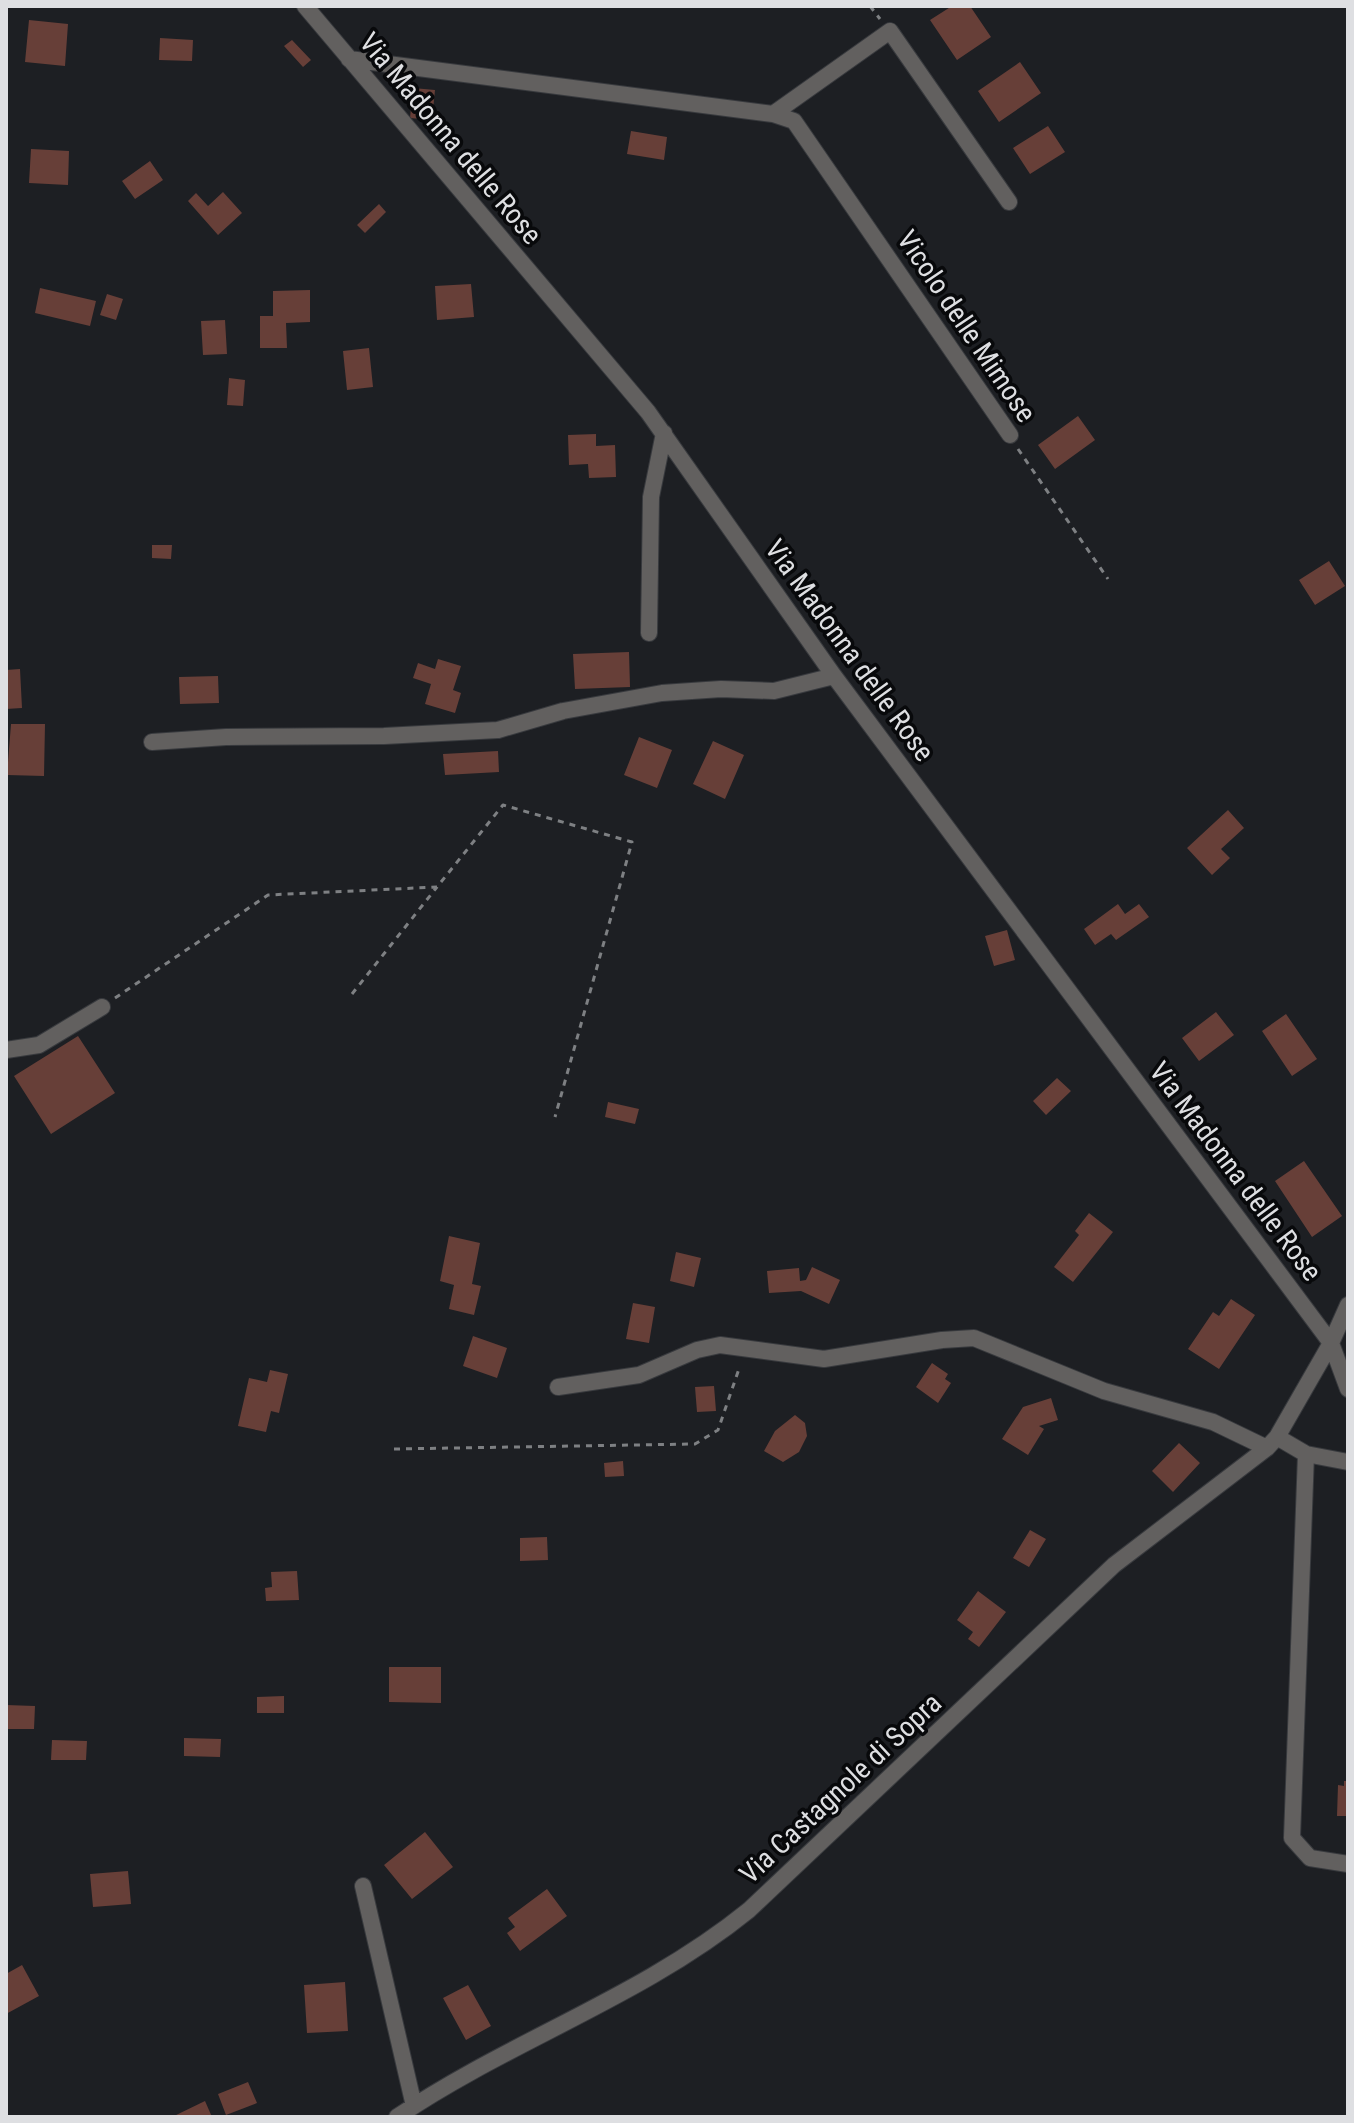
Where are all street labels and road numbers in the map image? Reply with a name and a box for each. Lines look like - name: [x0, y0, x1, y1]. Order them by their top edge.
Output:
- street label: Via Madonna delle Rose: [353, 26, 549, 251]
- street label: Vicolo delle Mimose: [890, 224, 1043, 428]
- street label: Via Madonna delle Rose: [758, 533, 941, 767]
- street label: Via Madonna delle Rose: [1142, 1055, 1329, 1287]
- street label: Via Castagnole di Sopra: [733, 1686, 948, 1890]

